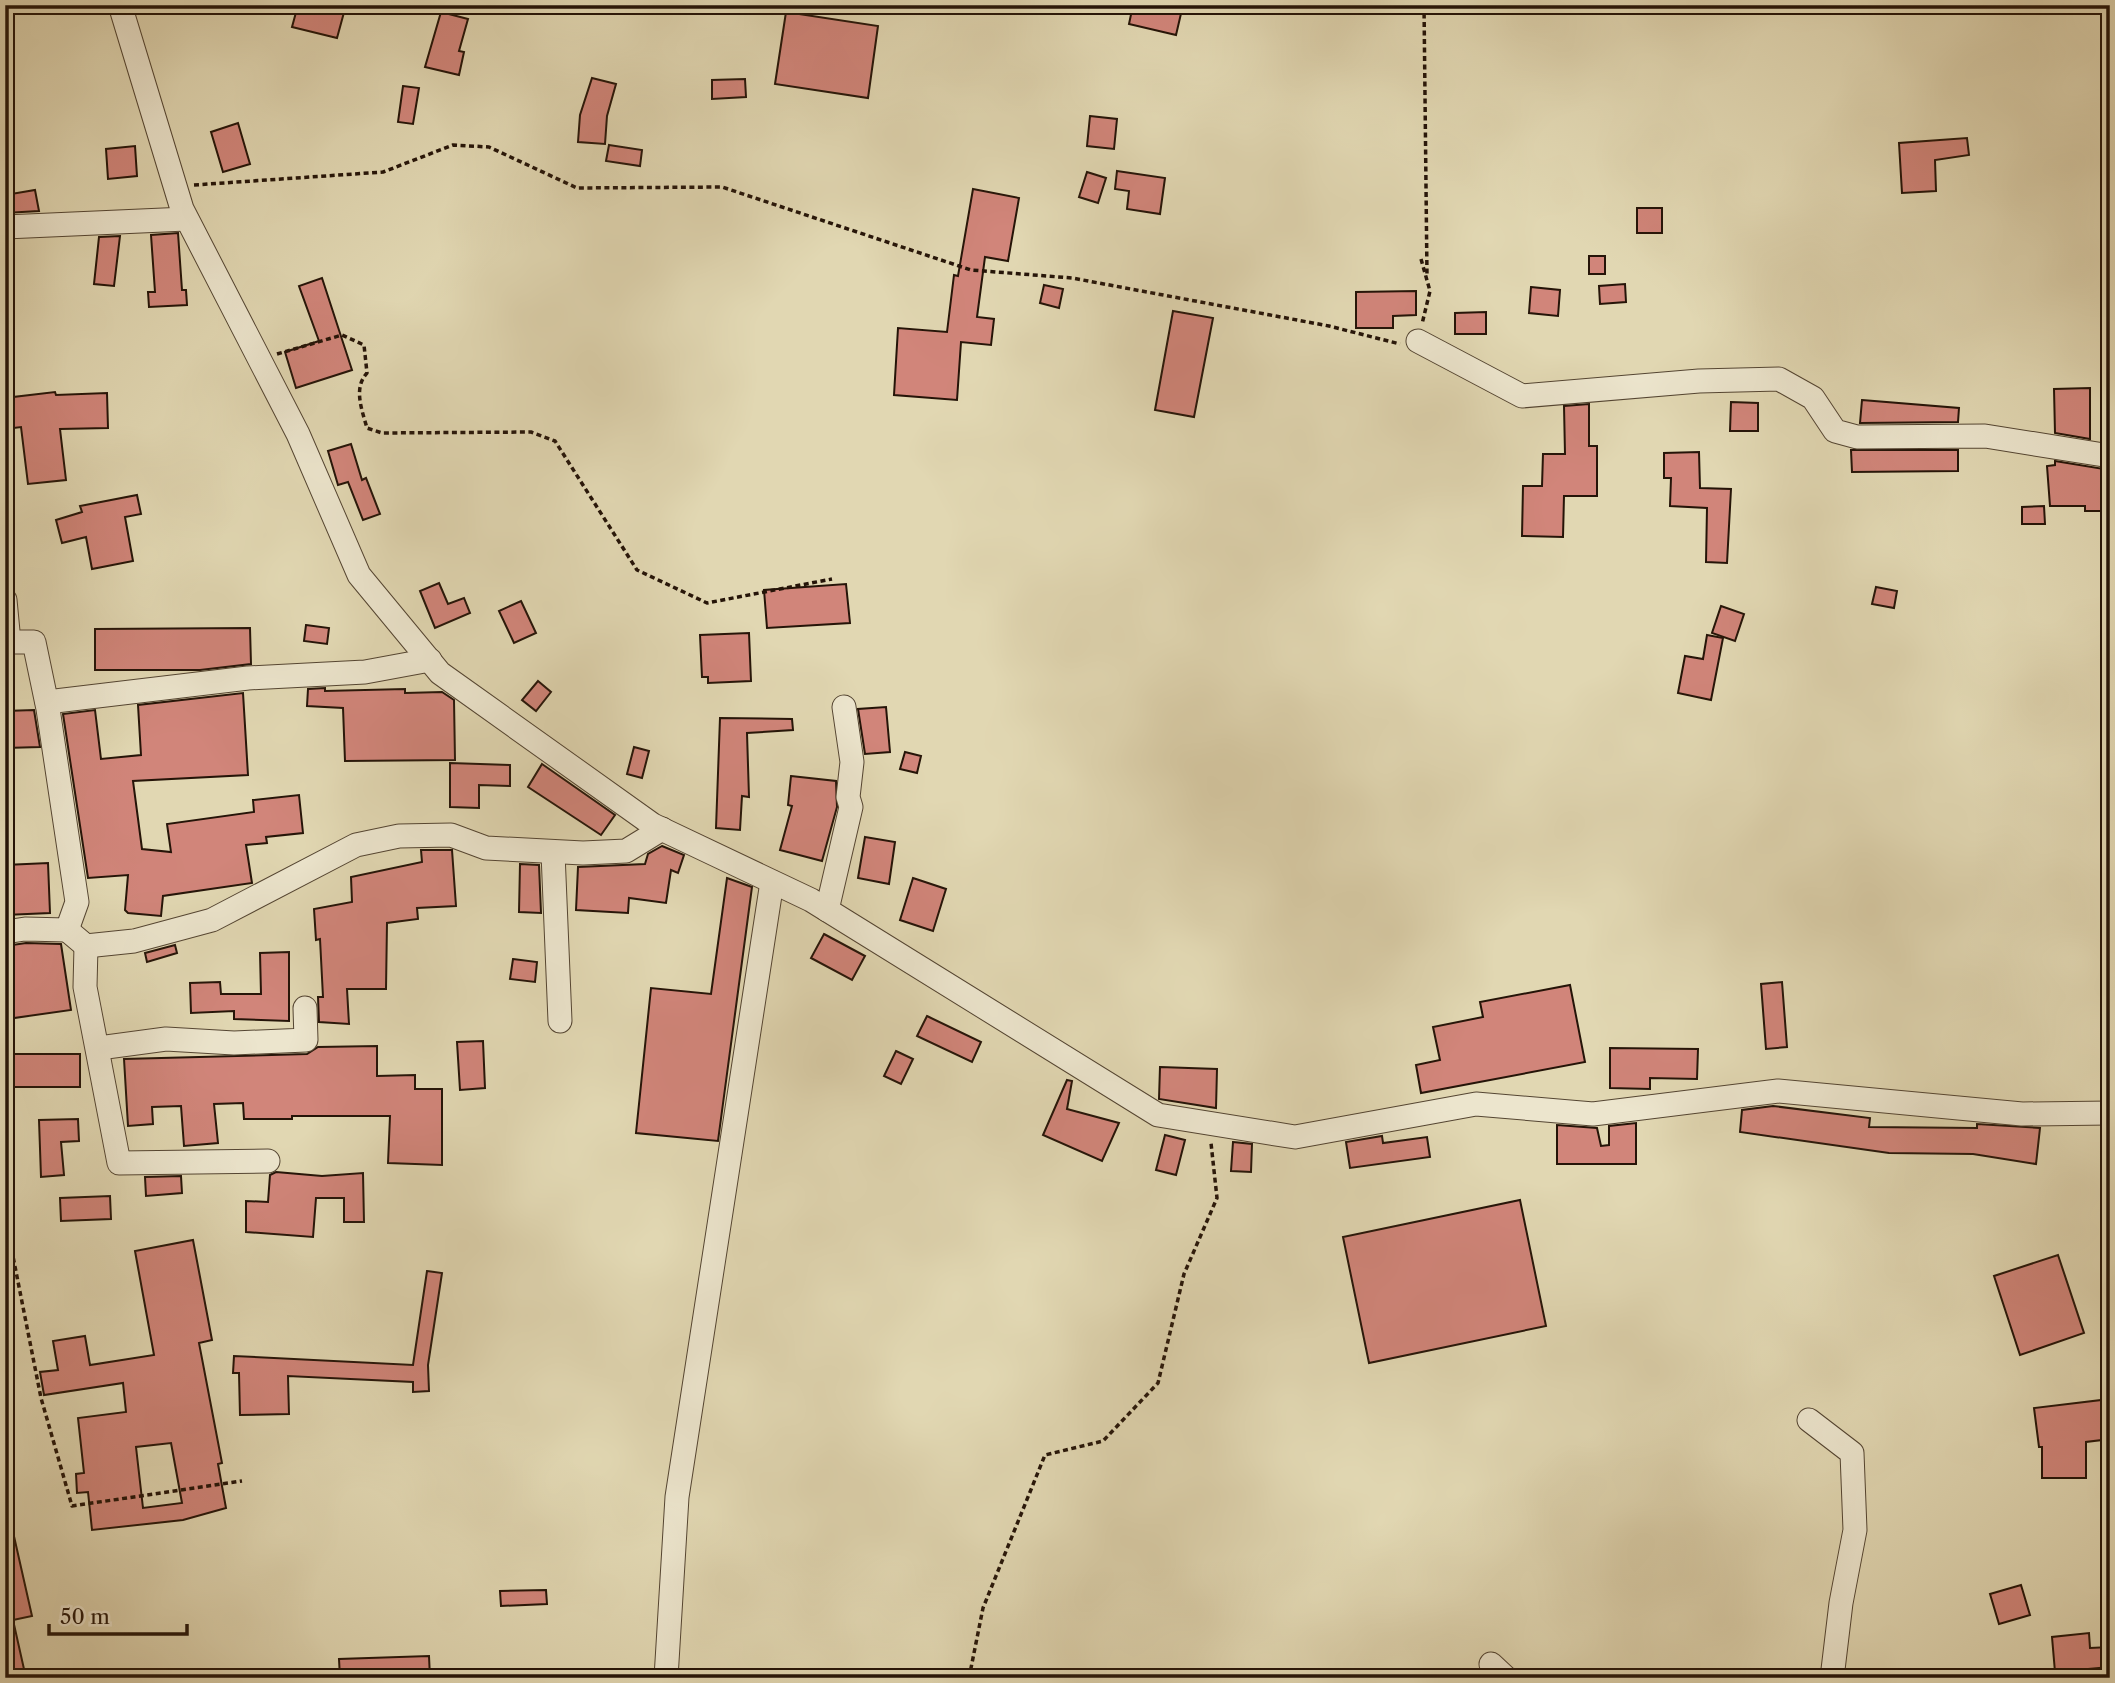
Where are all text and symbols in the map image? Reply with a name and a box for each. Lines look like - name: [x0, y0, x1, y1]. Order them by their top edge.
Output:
- scale bar: [49, 1592, 187, 1636]
- text: 50 m: [60, 1604, 110, 1629]

